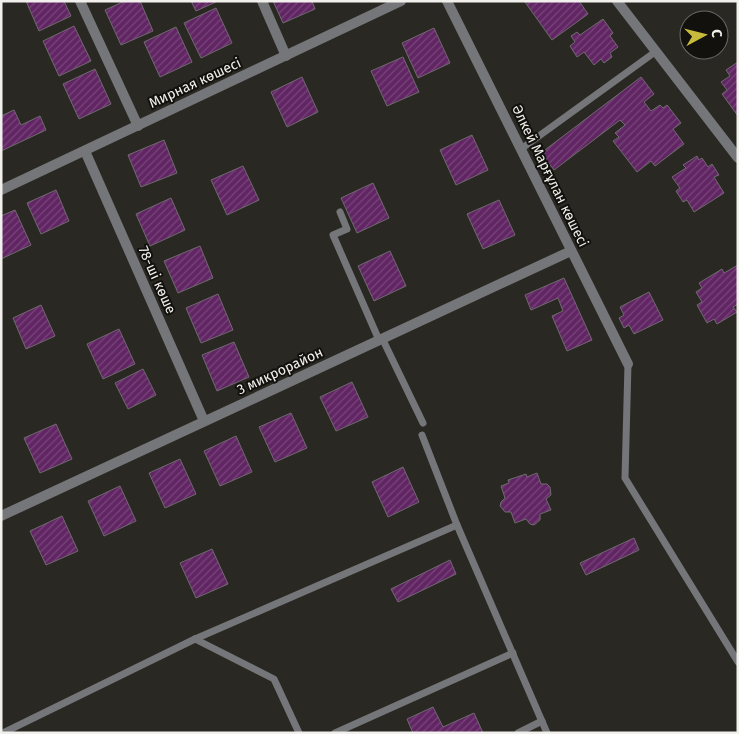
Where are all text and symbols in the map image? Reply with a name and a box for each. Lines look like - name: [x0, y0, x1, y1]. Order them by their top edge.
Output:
- north arrow: [679, 10, 729, 60]
- text: С: [707, 28, 725, 39]
- street label: Мирная көшесі: [146, 54, 244, 112]
- street label: Әлкей Марғұлан көшесі: [508, 102, 592, 250]
- street label: 78-ші көше: [135, 244, 179, 316]
- street label: 3 микрорайон: [234, 344, 326, 398]

